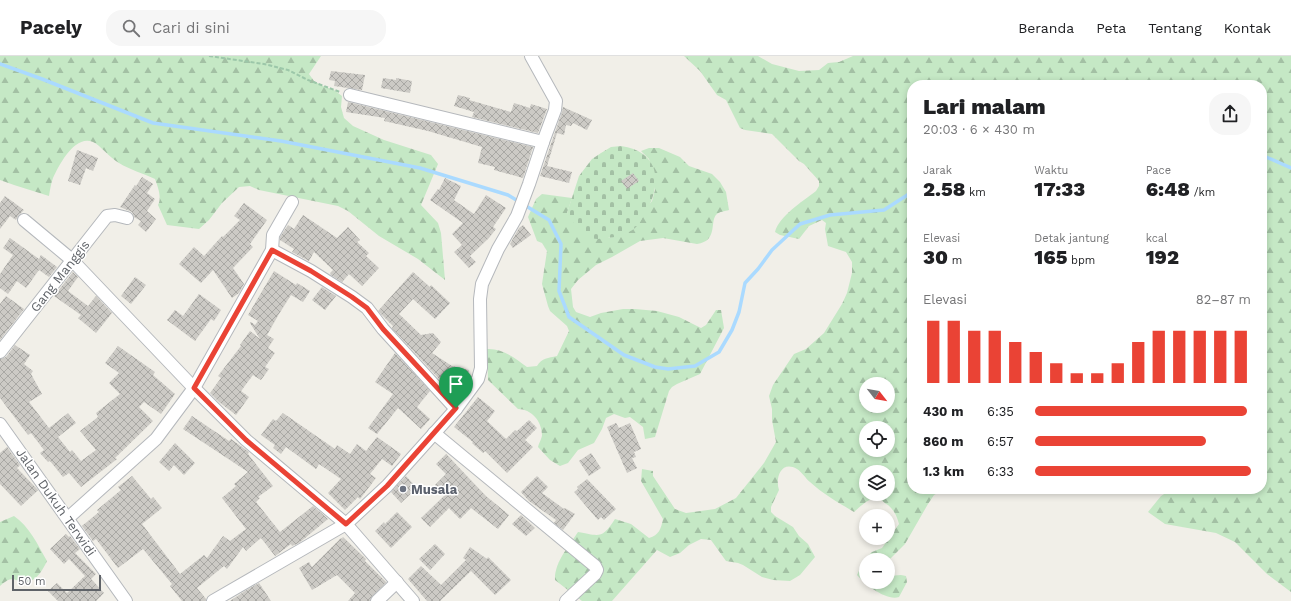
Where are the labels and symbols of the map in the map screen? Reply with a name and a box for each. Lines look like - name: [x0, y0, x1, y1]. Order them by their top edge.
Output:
- street label: Gang Manggis: [27, 237, 93, 315]
- pin: [439, 367, 473, 408]
- north arrow: [859, 377, 895, 413]
- street label: Jalan Dukuh Terwidi: [13, 445, 99, 559]
- place label: Musala: [411, 482, 458, 497]
- marker: Musala: [398, 484, 408, 494]
- scale bar: [12, 573, 101, 592]

